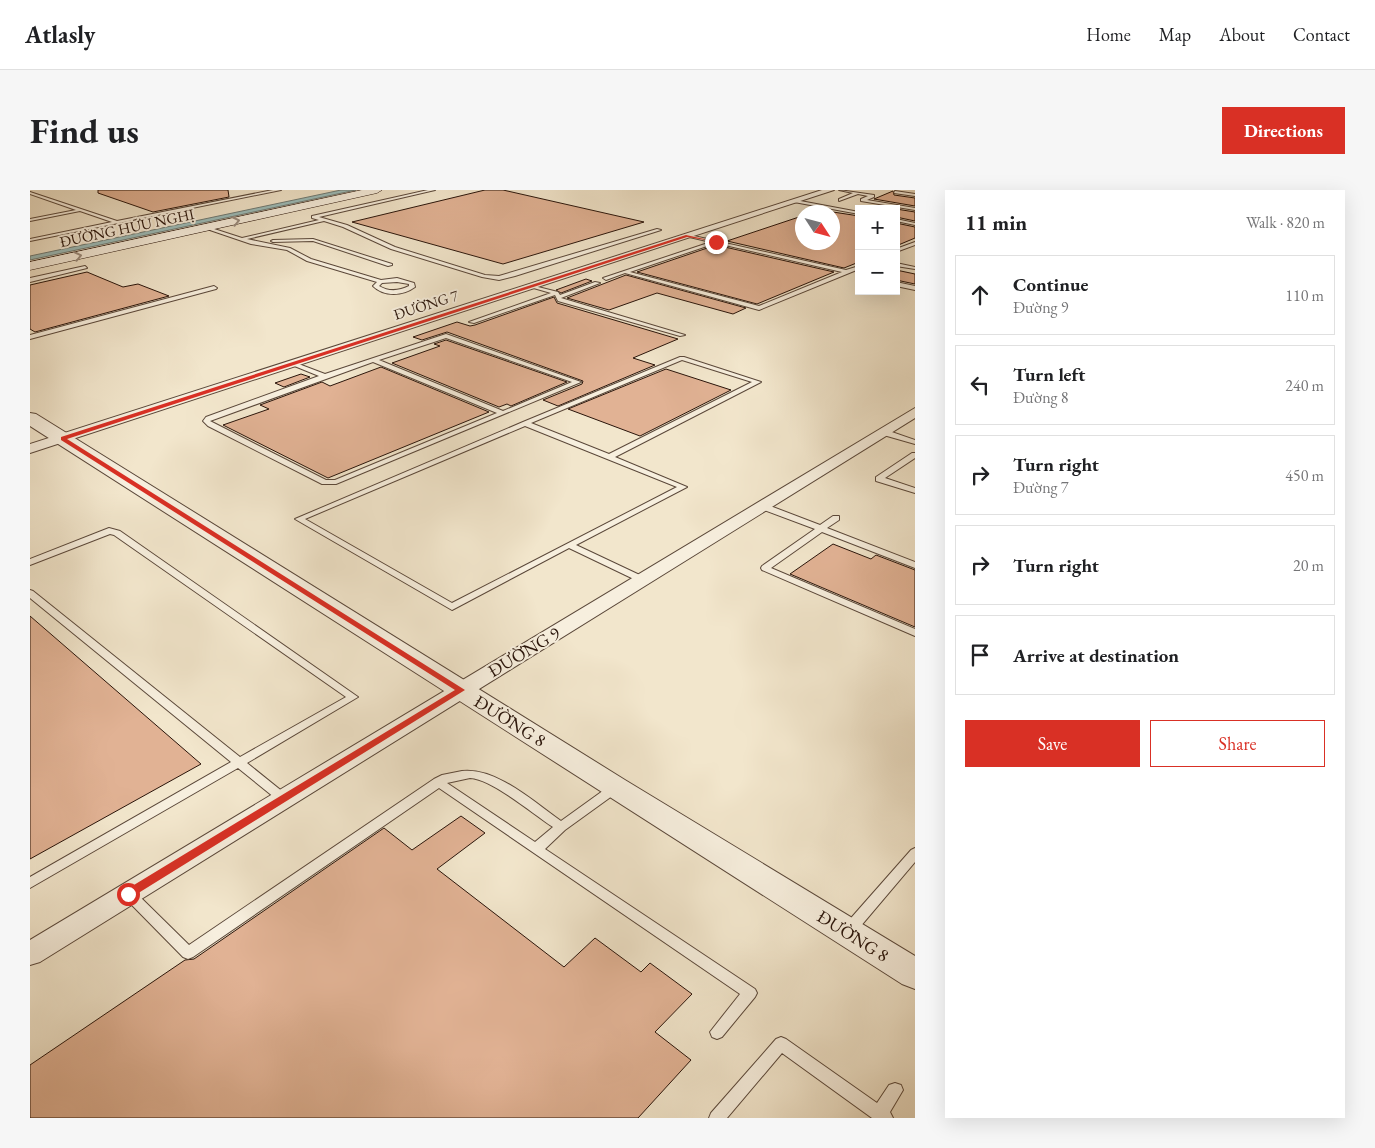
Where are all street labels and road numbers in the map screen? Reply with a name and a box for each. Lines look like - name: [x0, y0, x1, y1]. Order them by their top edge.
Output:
- street label: ĐƯỜNG HỮU NGHỊ: [58, 204, 196, 251]
- street label: ĐƯỜNG 7: [391, 285, 461, 324]
- street label: ĐƯỜNG 9: [483, 621, 564, 682]
- street label: ĐƯỜNG 8: [470, 690, 550, 752]
- street label: ĐƯỜNG 8: [813, 905, 893, 967]

